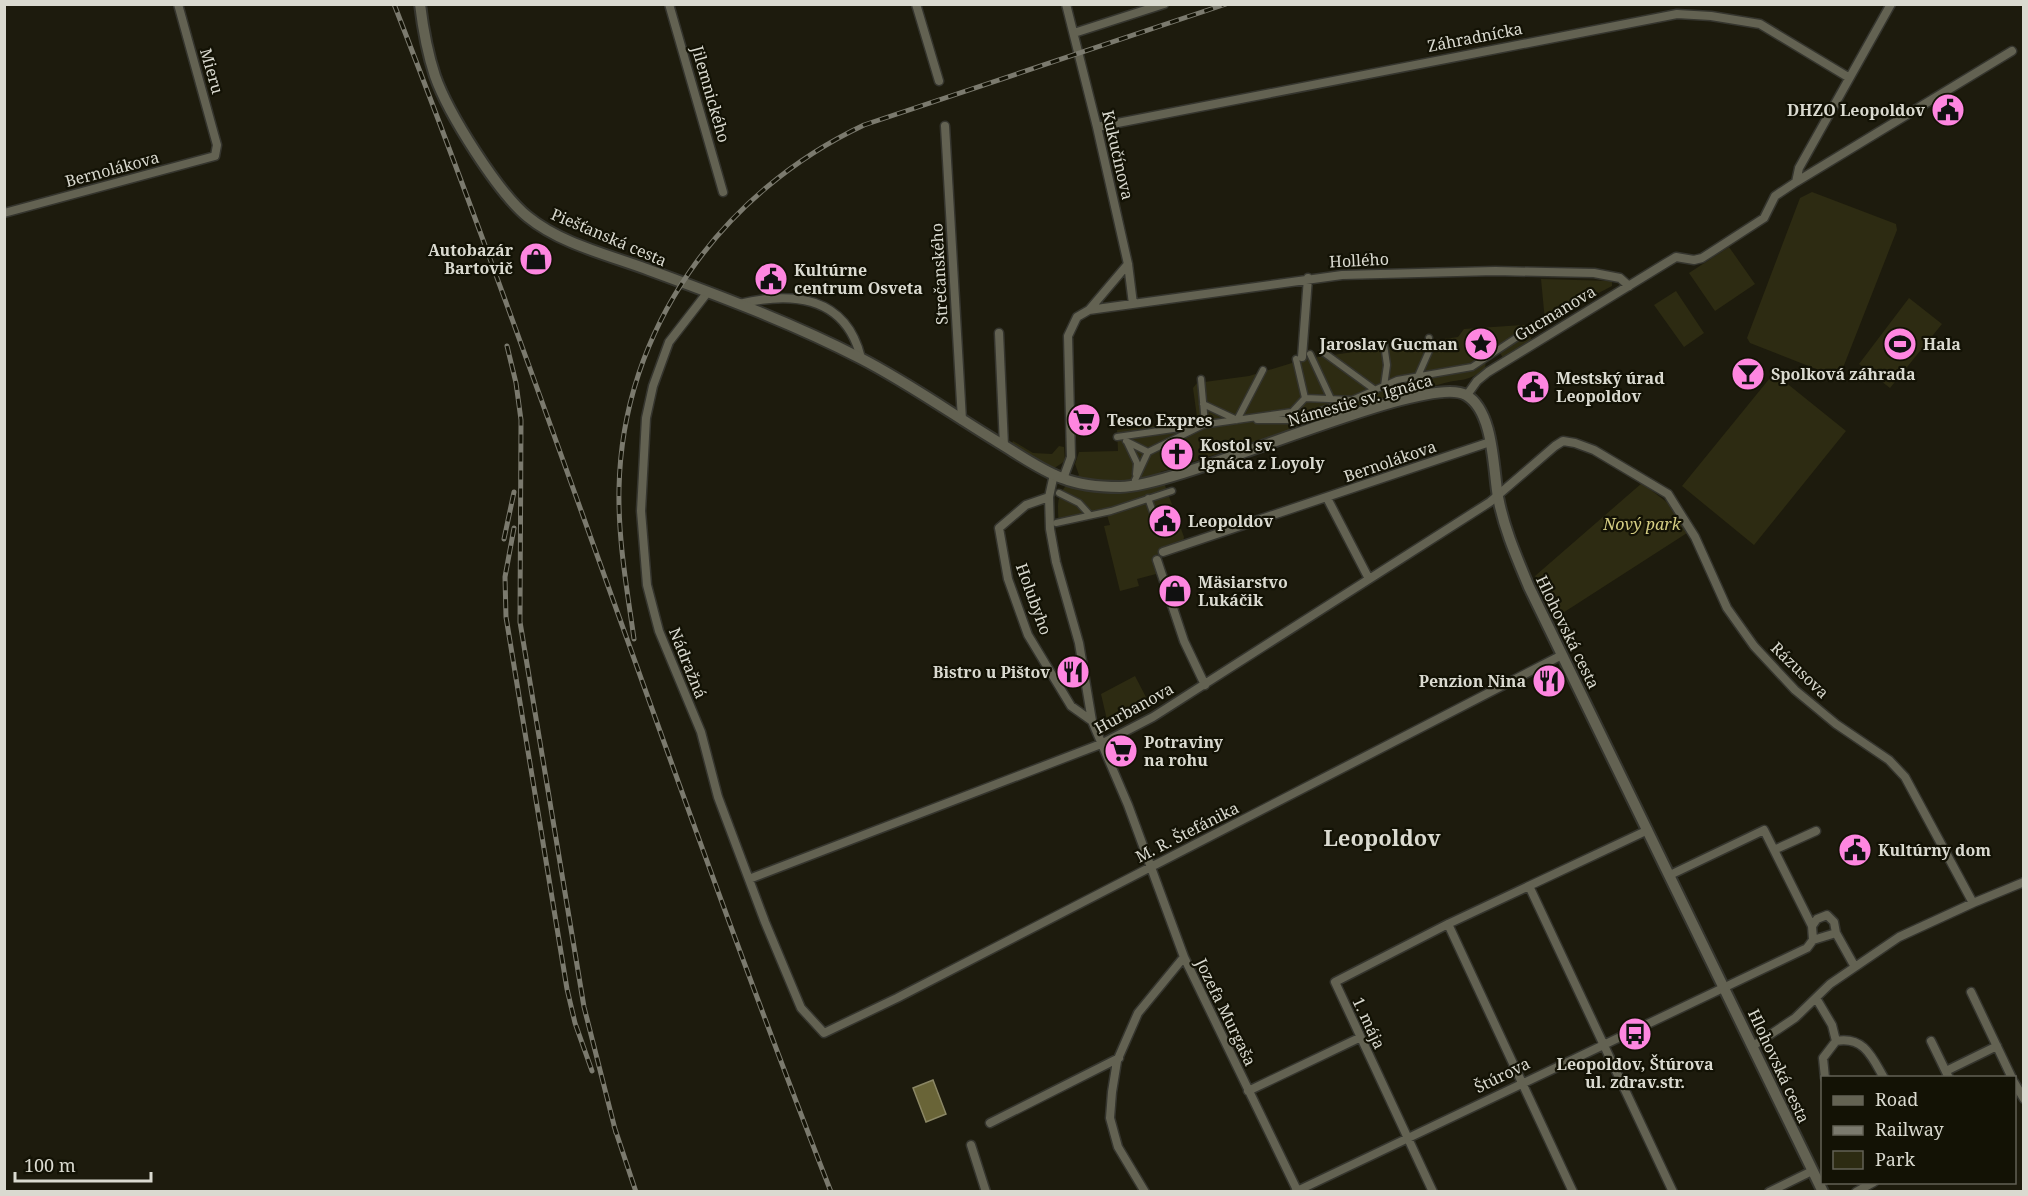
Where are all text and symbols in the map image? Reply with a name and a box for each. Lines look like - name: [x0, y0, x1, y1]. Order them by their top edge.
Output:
- street label: Záhradnícka: [1426, 17, 1524, 57]
- street label: Jilemnického: [686, 42, 735, 145]
- street label: Mieru: [195, 46, 229, 96]
- public building icon: DHZO Leopoldov: [1930, 92, 1966, 128]
- place label: DHZO Leopoldov: [1787, 99, 1925, 121]
- street label: Kukučínova: [1097, 108, 1139, 202]
- street label: Bernolákova: [62, 146, 162, 192]
- street label: Piešťanská cesta: [548, 203, 670, 271]
- street label: Strečanského: [925, 223, 953, 325]
- place label: Autobazár Bartovič: [428, 239, 514, 279]
- shop icon: Autobazár Bartovič: [518, 241, 554, 277]
- street label: Hollého: [1329, 247, 1389, 273]
- place label: Kultúrne centrum Osveta: [794, 259, 923, 299]
- public building icon: Kultúrne centrum Osveta: [753, 261, 789, 297]
- street label: Gucmanova: [1510, 280, 1600, 346]
- place icon: Jaroslav Gucman: [1463, 326, 1499, 362]
- sports icon: Hala: [1882, 326, 1918, 362]
- place label: Jaroslav Gucman: [1319, 333, 1458, 355]
- place label: Hala: [1923, 333, 1961, 355]
- bar icon: Spolková záhrada: [1730, 356, 1766, 392]
- place label: Spolková záhrada: [1771, 363, 1916, 385]
- place label: Mestský úrad Leopoldov: [1556, 367, 1665, 407]
- street label: Námestie sv. Ignáca: [1285, 369, 1435, 431]
- public building icon: Mestský úrad Leopoldov: [1515, 369, 1551, 405]
- supermarket icon: Tesco Expres: [1066, 402, 1102, 438]
- place label: Tesco Expres: [1107, 409, 1213, 431]
- place label: Kostol sv. Ignáca z Loyoly: [1200, 434, 1325, 474]
- street label: Bernolákova: [1341, 435, 1439, 487]
- church icon: Kostol sv. Ignáca z Loyoly: [1159, 436, 1195, 472]
- public building icon: Leopoldov: [1147, 503, 1183, 539]
- place label: Leopoldov: [1188, 510, 1273, 532]
- park label: Nový park: [1602, 513, 1682, 535]
- street label: Holubyho: [1011, 560, 1057, 638]
- place label: Mäsiarstvo Lukáčik: [1198, 571, 1288, 611]
- street label: Hlohovská cesta: [1531, 572, 1605, 692]
- shop icon: Mäsiarstvo Lukáčik: [1157, 573, 1193, 609]
- street label: Nádražná: [664, 624, 712, 702]
- street label: Rázusova: [1766, 637, 1834, 703]
- restaurant icon: Bistro u Pištov: [1055, 654, 1091, 690]
- place label: Bistro u Pištov: [933, 661, 1050, 683]
- restaurant icon: Penzion Nina: [1531, 663, 1567, 699]
- place label: Penzion Nina: [1419, 670, 1526, 692]
- street label: Hurbanova: [1091, 677, 1177, 739]
- place label: Potraviny na rohu: [1144, 731, 1224, 771]
- supermarket icon: Potraviny na rohu: [1103, 733, 1139, 769]
- street label: M. R. Štefánika: [1131, 796, 1243, 868]
- district label: Leopoldov: [1323, 822, 1441, 852]
- public building icon: Kultúrny dom: [1837, 832, 1873, 868]
- place label: Kultúrny dom: [1878, 839, 1991, 861]
- street label: Jozefa Murgaša: [1190, 954, 1262, 1070]
- street label: 1. mája: [1347, 993, 1391, 1053]
- street label: Hlohovská cesta: [1743, 1005, 1815, 1127]
- bus stop icon: Leopoldov, Štúrova ul. zdrav.str.: [1617, 1016, 1653, 1052]
- street label: Štúrova: [1470, 1052, 1534, 1098]
- place label: Leopoldov, Štúrova ul. zdrav.str.: [1556, 1053, 1714, 1093]
- legend: [1821, 1076, 2016, 1184]
- text: Road: [1875, 1087, 1918, 1111]
- text: Railway: [1875, 1117, 1945, 1141]
- scale bar: [15, 1145, 152, 1183]
- text: Park: [1875, 1147, 1915, 1171]
- text: 100 m: [24, 1153, 76, 1177]

